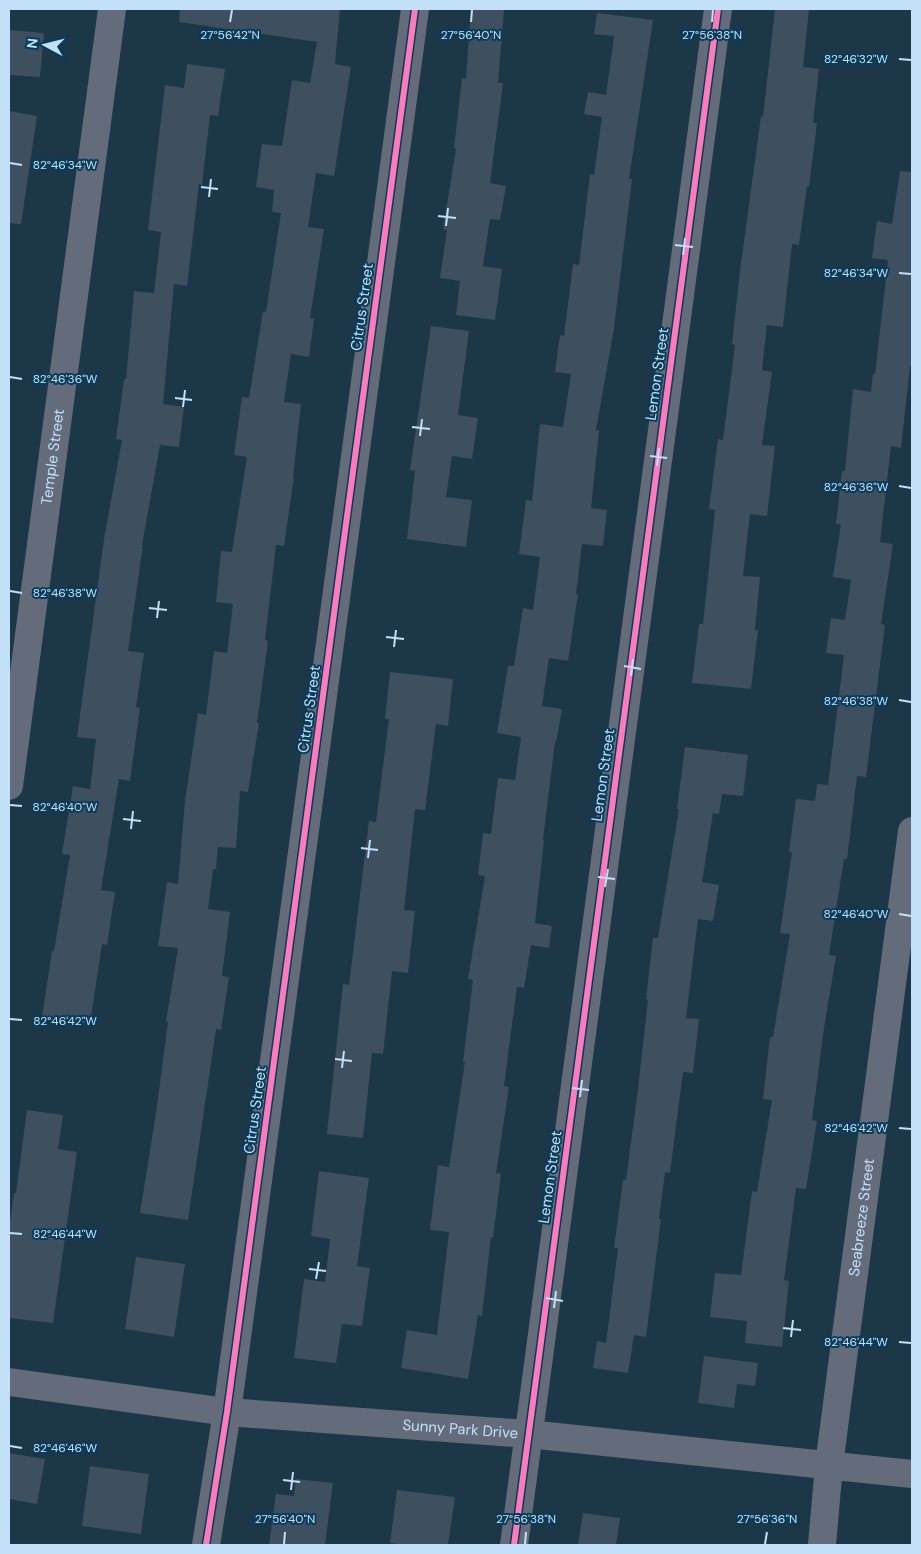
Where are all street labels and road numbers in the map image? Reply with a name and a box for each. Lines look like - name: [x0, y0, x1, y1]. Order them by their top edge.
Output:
- street label: Citrus Street: [346, 262, 378, 352]
- street label: Lemon Street: [641, 326, 673, 422]
- street label: Temple Street: [36, 407, 69, 506]
- street label: Citrus Street: [293, 664, 325, 754]
- street label: Lemon Street: [587, 727, 619, 823]
- street label: Citrus Street: [239, 1065, 271, 1155]
- street label: Lemon Street: [534, 1129, 566, 1225]
- street label: Seabreeze Street: [844, 1157, 879, 1278]
- street label: Sunny Park Drive: [402, 1415, 519, 1443]

